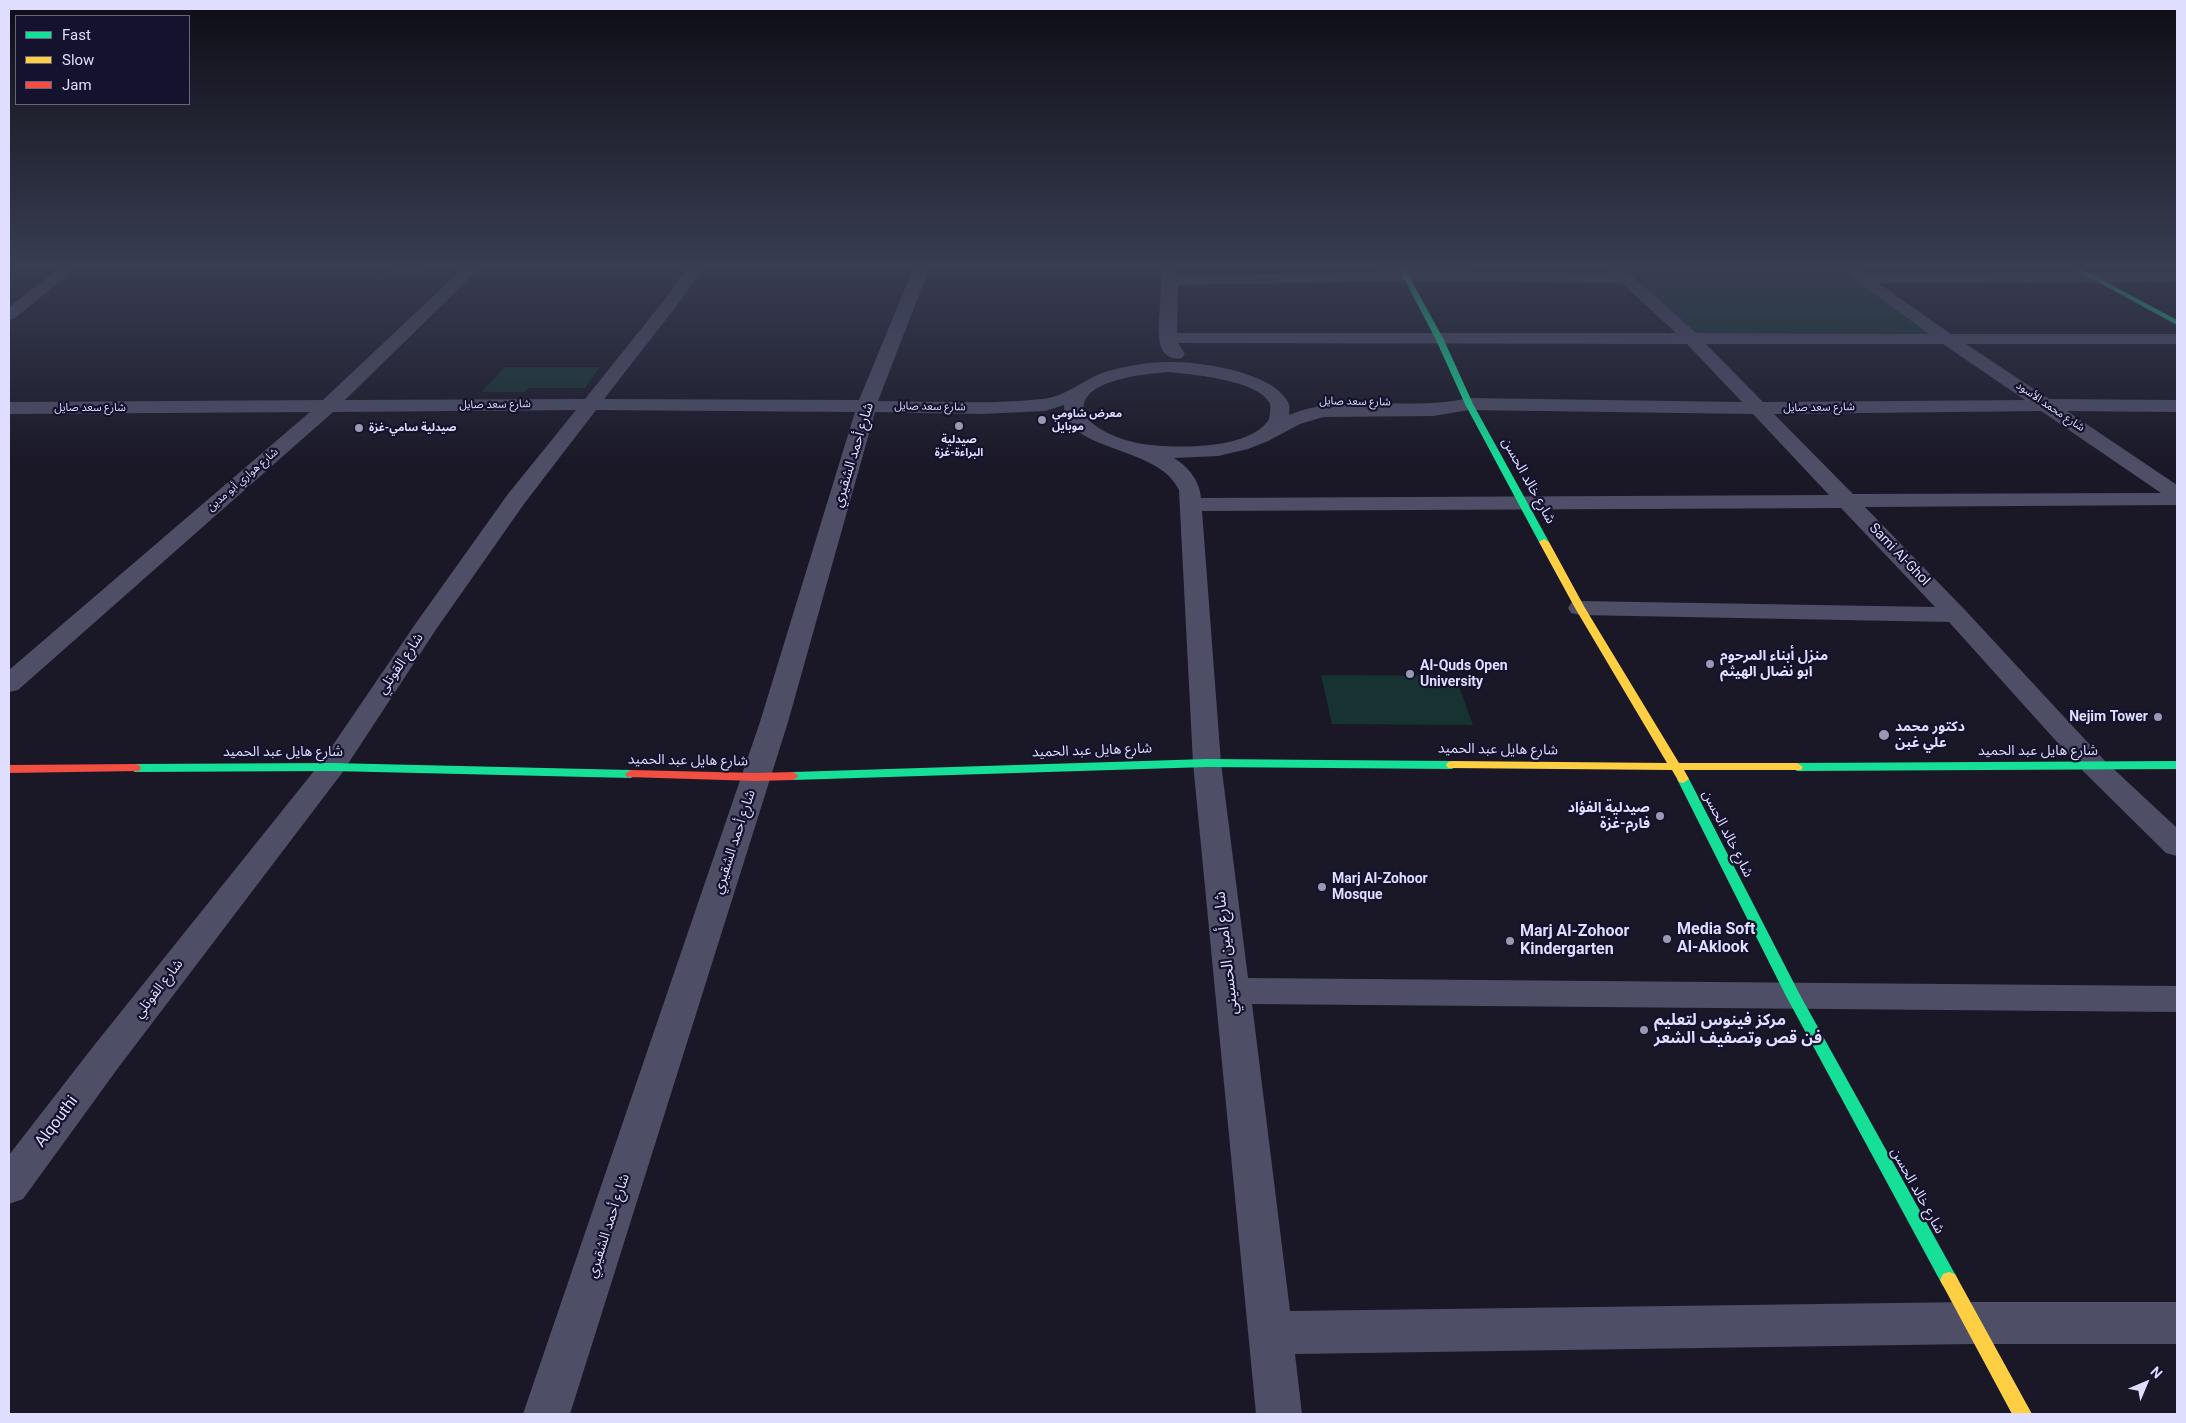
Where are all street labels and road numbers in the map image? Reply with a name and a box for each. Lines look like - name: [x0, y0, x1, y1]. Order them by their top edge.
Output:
- street label: شارع محمد الأسود: [2013, 379, 2087, 435]
- street label: شارع سعد صايل: [1319, 395, 1391, 409]
- street label: شارع سعد صايل: [459, 398, 531, 412]
- street label: شارع سعد صايل: [894, 400, 966, 414]
- street label: شارع سعد صايل: [54, 401, 126, 415]
- street label: شارع أحمد الشقيري: [830, 401, 878, 509]
- street label: شارع سعد صايل: [1783, 401, 1855, 415]
- street label: شارع خالد الحسن: [1497, 435, 1559, 527]
- street label: شارع هواري أبو مدين: [205, 446, 281, 514]
- street label: Sami Al-Ghol: [1865, 520, 1933, 590]
- street label: شارع القوتلي: [374, 630, 428, 698]
- street label: شارع هايل عبد الحميد: [1032, 741, 1152, 761]
- street label: شارع هايل عبد الحميد: [1438, 741, 1558, 759]
- street label: شارع هايل عبد الحميد: [1978, 743, 2098, 759]
- street label: شارع هايل عبد الحميد: [223, 744, 343, 760]
- street label: شارع هايل عبد الحميد: [628, 752, 748, 770]
- street label: شارع أحمد الشقيري: [710, 788, 760, 896]
- street label: شارع خالد الحسن: [1698, 788, 1756, 880]
- street label: شارع أمين الحسيني: [1211, 890, 1243, 1016]
- street label: شارع القوتلي: [131, 956, 187, 1022]
- street label: Alqouthi: [31, 1093, 83, 1151]
- street label: شارع خالد الحسن: [1886, 1145, 1948, 1237]
- street label: شارع أحمد الشقيري: [584, 1172, 634, 1280]

